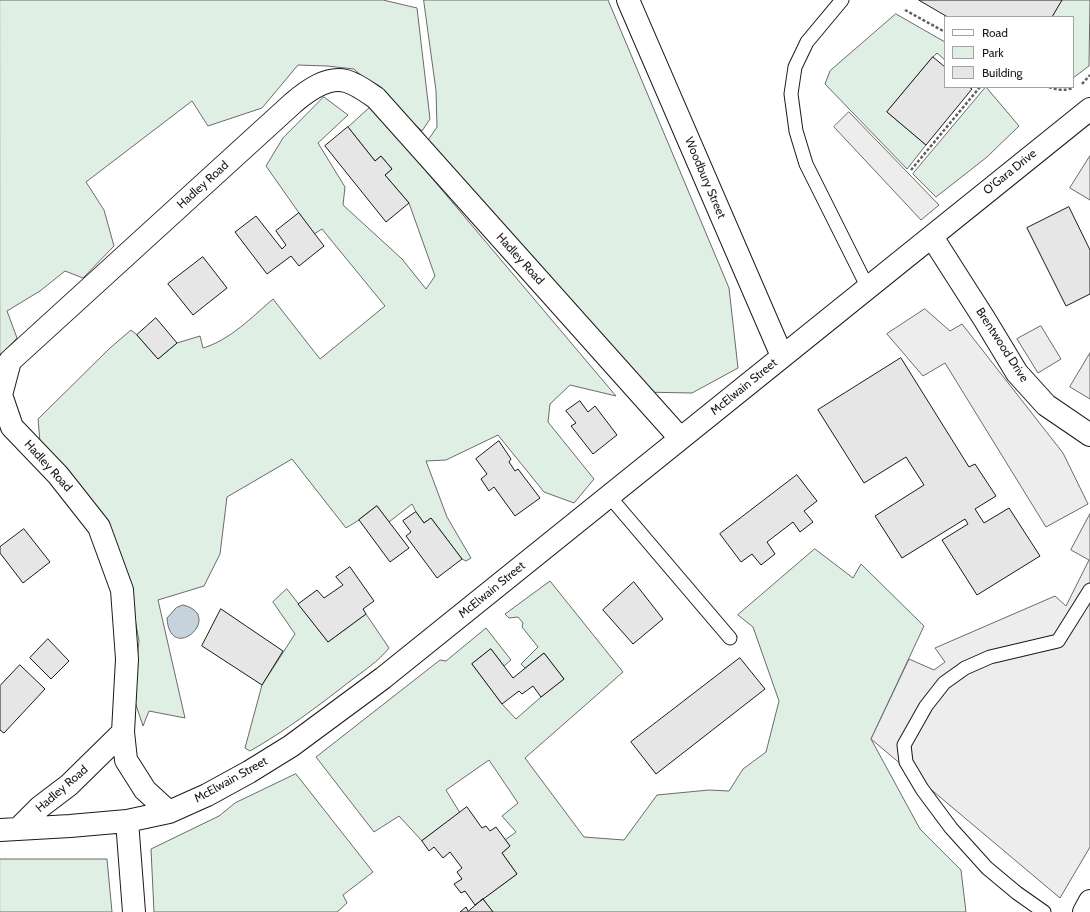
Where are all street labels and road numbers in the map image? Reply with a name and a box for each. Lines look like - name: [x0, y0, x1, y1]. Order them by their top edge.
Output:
- street label: Woodbury Street: [681, 135, 729, 221]
- street label: O'Gara Drive: [981, 146, 1039, 198]
- street label: Hadley Road: [174, 158, 232, 212]
- street label: Hadley Road: [493, 230, 547, 288]
- street label: Brentwood Drive: [973, 305, 1031, 385]
- street label: McElwain Street: [708, 356, 780, 418]
- street label: Hadley Road: [21, 437, 75, 495]
- street label: McElwain Street: [456, 559, 528, 621]
- street label: McElwain Street: [192, 754, 270, 806]
- street label: Hadley Road: [33, 762, 91, 816]

